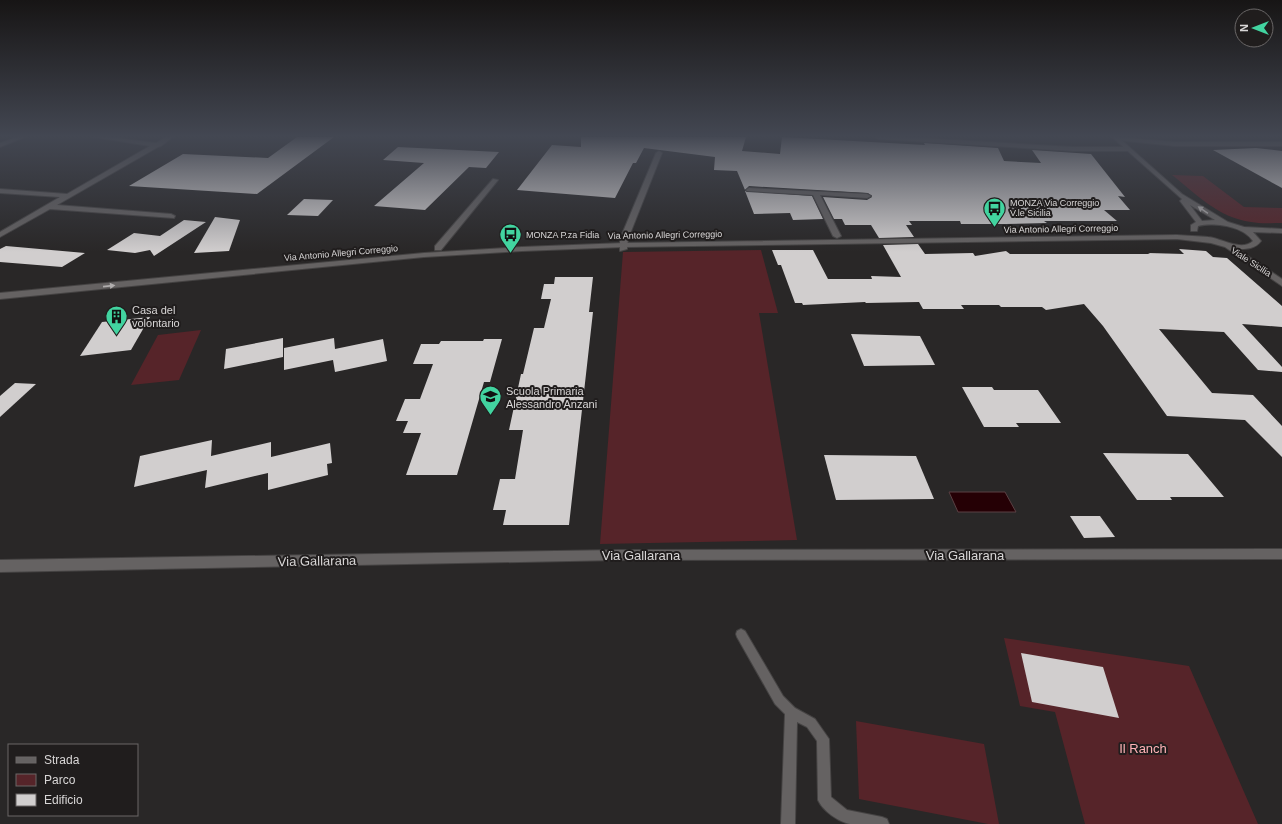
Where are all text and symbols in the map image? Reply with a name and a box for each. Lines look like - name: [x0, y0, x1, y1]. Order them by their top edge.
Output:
- north arrow: [1234, 8, 1274, 48]
- text: N: [1238, 24, 1250, 32]
- bus stop icon: MONZA Via Correggio V.le Sicilia: [981, 195, 1007, 228]
- place label: MONZA Via Correggio V.le Sicilia: [1010, 198, 1099, 218]
- one-way arrow: [1198, 206, 1208, 214]
- bus stop icon: MONZA P.za Fidia: [498, 222, 524, 255]
- street label: Via Antonio Allegri Correggio: [1004, 223, 1118, 235]
- street label: Via Antonio Allegri Correggio: [608, 229, 722, 241]
- place label: MONZA P.za Fidia: [526, 230, 599, 240]
- street label: Via Antonio Allegri Correggio: [284, 243, 398, 263]
- street label: Viale Sicilia: [1229, 245, 1273, 279]
- one-way arrow: [103, 283, 115, 290]
- building icon: Casa del volontario: [103, 303, 129, 336]
- place label: Casa del volontario: [132, 304, 180, 329]
- school or university icon: Scuola Primaria Alessandro Anzani: [478, 384, 504, 417]
- place label: Scuola Primaria Alessandro Anzani: [506, 385, 597, 410]
- street label: Via Gallarana: [602, 548, 681, 563]
- street label: Via Gallarana: [926, 548, 1005, 563]
- street label: Via Gallarana: [278, 553, 357, 569]
- park label: Il Ranch: [1119, 741, 1167, 756]
- legend: [8, 744, 138, 816]
- text: Strada: [44, 753, 80, 767]
- text: Parco: [44, 773, 76, 787]
- text: Edificio: [44, 793, 83, 807]

